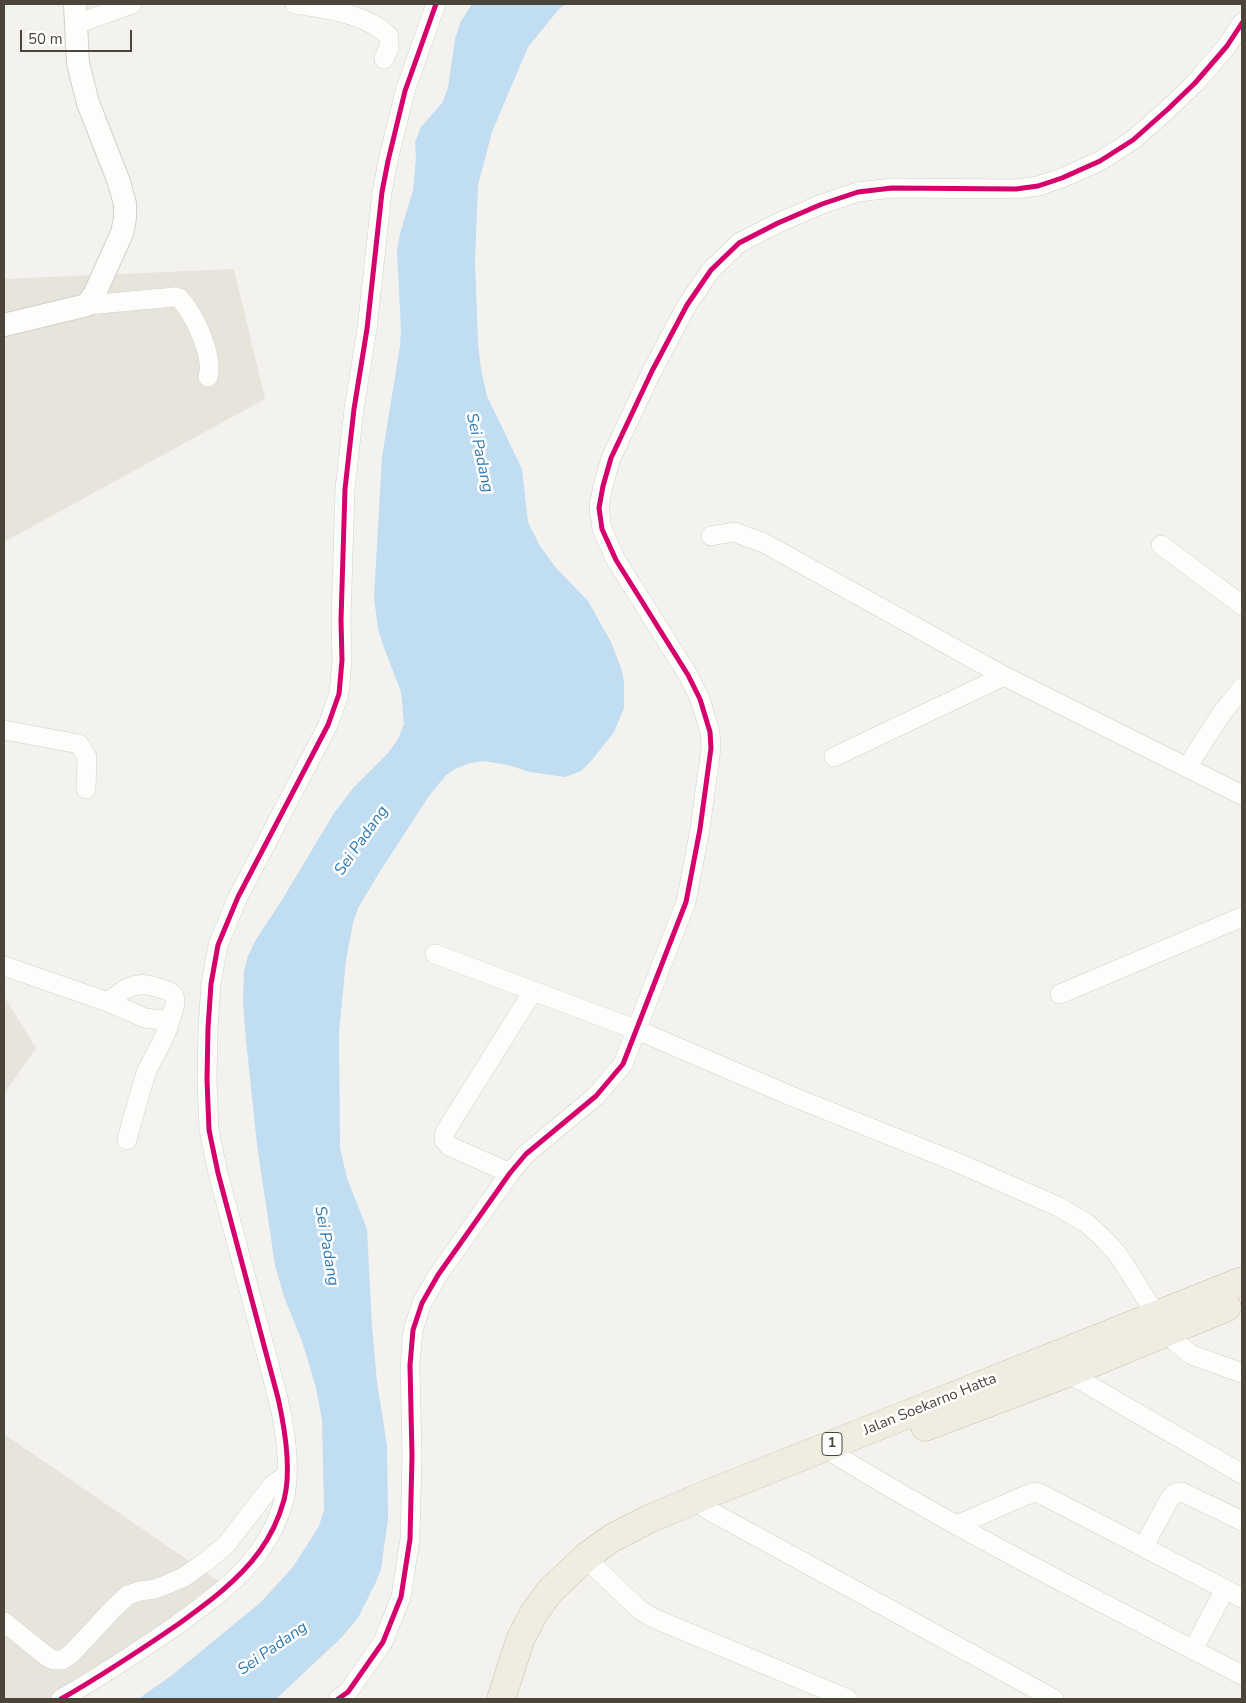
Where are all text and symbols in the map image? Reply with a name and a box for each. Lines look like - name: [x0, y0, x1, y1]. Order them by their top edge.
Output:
- scale bar: [22, 20, 135, 52]
- text: 50 m: [28, 29, 63, 49]
- water label: Sei Padang: [461, 412, 497, 494]
- water label: Sei Padang: [331, 802, 393, 880]
- water label: Sei Padang: [310, 1205, 342, 1287]
- street label: Jalan Soekarno Hatta: [861, 1370, 999, 1440]
- road number: 1: [822, 1432, 842, 1456]
- water label: Sei Padang: [234, 1618, 312, 1680]

